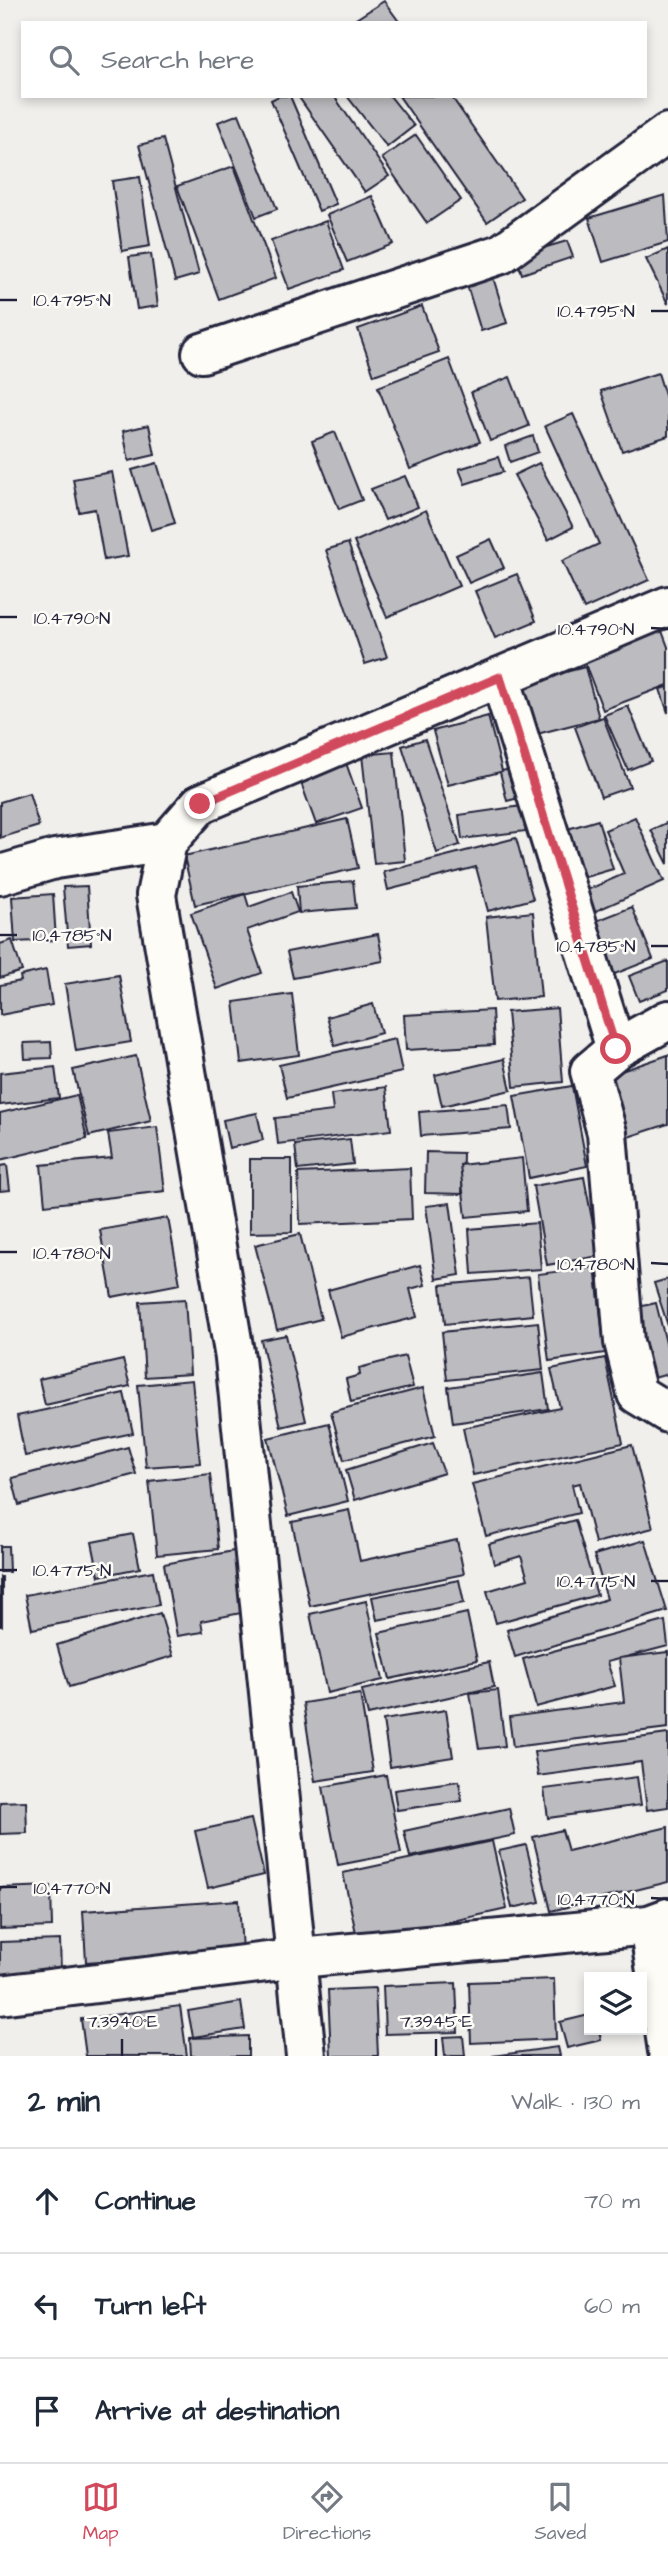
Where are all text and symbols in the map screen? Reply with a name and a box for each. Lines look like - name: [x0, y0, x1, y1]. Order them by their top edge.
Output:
- search box: [21, 21, 647, 98]
- icon: search: [45, 41, 83, 79]
- text: Search here: [101, 42, 254, 78]
- text: 10.4795°N: [33, 288, 111, 313]
- text: 10.4795°N: [557, 299, 635, 324]
- text: 10.4790°N: [34, 606, 110, 631]
- text: 10.4790°N: [558, 617, 634, 642]
- route end: [184, 788, 215, 819]
- text: 10.4785°N: [32, 923, 112, 948]
- text: 10.4785°N: [556, 934, 636, 959]
- route start: [600, 1033, 631, 1064]
- text: 10.4780°N: [33, 1241, 111, 1266]
- text: 10.4780°N: [557, 1252, 635, 1277]
- text: 10.4775°N: [33, 1558, 111, 1583]
- text: 10.4775°N: [557, 1569, 635, 1594]
- text: 10.4770°N: [33, 1876, 111, 1901]
- text: 10.4770°N: [557, 1887, 635, 1912]
- map controls: [584, 1972, 647, 2035]
- button: layers: [584, 1972, 647, 2035]
- text: 7.3940°E: [86, 2009, 158, 2034]
- text: 7.3945°E: [400, 2009, 473, 2034]
- text: 2 min: [28, 2081, 100, 2123]
- text: Walk · 130 m: [511, 2086, 640, 2118]
- icon: ahead: [28, 2182, 66, 2220]
- text: Continue: [95, 2183, 196, 2219]
- text: 70 m: [584, 2185, 640, 2217]
- icon: left: [28, 2287, 66, 2325]
- text: Turn left: [95, 2288, 206, 2324]
- text: 60 m: [584, 2290, 640, 2322]
- icon: arrive: [28, 2392, 66, 2430]
- text: Arrive at destination: [95, 2393, 340, 2429]
- tab: Map: [82, 2478, 120, 2547]
- tab: Directions: [283, 2478, 371, 2547]
- tab: Saved: [535, 2478, 586, 2547]

